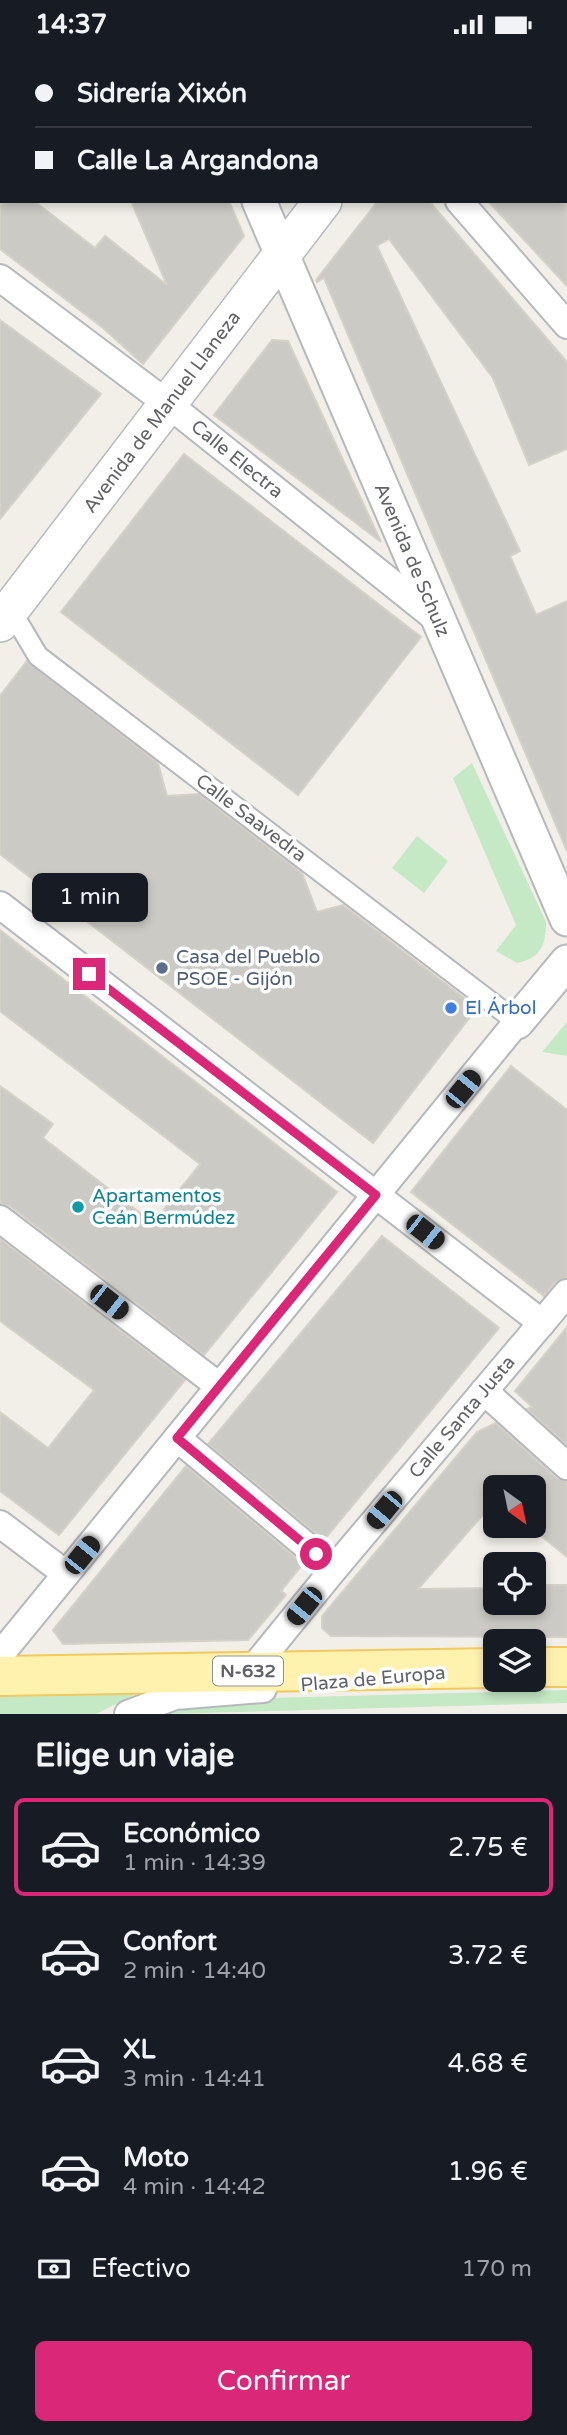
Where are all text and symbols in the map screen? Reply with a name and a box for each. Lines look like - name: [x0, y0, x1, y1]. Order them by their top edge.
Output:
- text: 14:37: [35, 9, 107, 40]
- text: Sidrería Xixón: [77, 78, 247, 109]
- text: Calle La Argandona: [77, 145, 319, 176]
- street label: Avenida de Manuel Llaneza: [79, 307, 245, 517]
- street label: Calle Electra: [187, 415, 287, 503]
- street label: Avenida de Schulz: [370, 480, 454, 640]
- street label: Calle Saavedra: [191, 769, 311, 867]
- callout: 1 min: [31, 873, 147, 921]
- text: 1 min: [59, 883, 121, 911]
- place label: Casa del Pueblo PSOE - Gijón: [176, 946, 320, 990]
- route end: [73, 958, 105, 990]
- marker: Casa del Pueblo PSOE - Gijón: [154, 960, 170, 976]
- place label: El Árbol: [465, 996, 536, 1019]
- marker: El Árbol: [443, 1000, 459, 1016]
- car: [442, 1066, 485, 1112]
- place label: Apartamentos Ceán Bermúdez: [92, 1185, 235, 1229]
- marker: Apartamentos Ceán Bermúdez: [70, 1199, 86, 1215]
- car: [402, 1211, 449, 1253]
- car: [86, 1281, 133, 1323]
- street label: Calle Santa Justa: [404, 1351, 520, 1483]
- north arrow: [483, 1475, 546, 1538]
- map controls: [483, 1475, 546, 1692]
- car: [363, 1487, 406, 1533]
- car: [61, 1532, 104, 1578]
- route start: [300, 1538, 332, 1570]
- button: locate: [483, 1552, 546, 1615]
- car: [283, 1583, 326, 1629]
- button: layers: [483, 1629, 546, 1692]
- road number: N-632: [213, 1657, 283, 1686]
- street label: Plaza de Europa: [300, 1662, 446, 1696]
- text: Elige un viaje: [35, 1737, 234, 1775]
- icon: car: [39, 1816, 102, 1879]
- text: Económico: [123, 1818, 260, 1849]
- text: 2.75 €: [448, 1832, 528, 1863]
- text: 1 min · 14:39: [123, 1849, 266, 1877]
- icon: car: [39, 1924, 102, 1987]
- text: Confort: [123, 1926, 217, 1957]
- text: 3.72 €: [448, 1940, 528, 1971]
- text: 2 min · 14:40: [123, 1957, 266, 1985]
- icon: car: [39, 2032, 102, 2095]
- text: XL: [123, 2034, 155, 2065]
- text: 4.68 €: [448, 2048, 528, 2079]
- text: 3 min · 14:41: [123, 2065, 266, 2093]
- icon: car: [39, 2140, 102, 2203]
- text: Moto: [123, 2142, 189, 2173]
- text: 1.96 €: [448, 2156, 528, 2187]
- text: 4 min · 14:42: [123, 2173, 266, 2201]
- icon: cash: [35, 2250, 73, 2288]
- text: Efectivo: [91, 2253, 191, 2284]
- text: 170 m: [462, 2255, 532, 2283]
- button: Confirmar: [35, 2341, 532, 2421]

